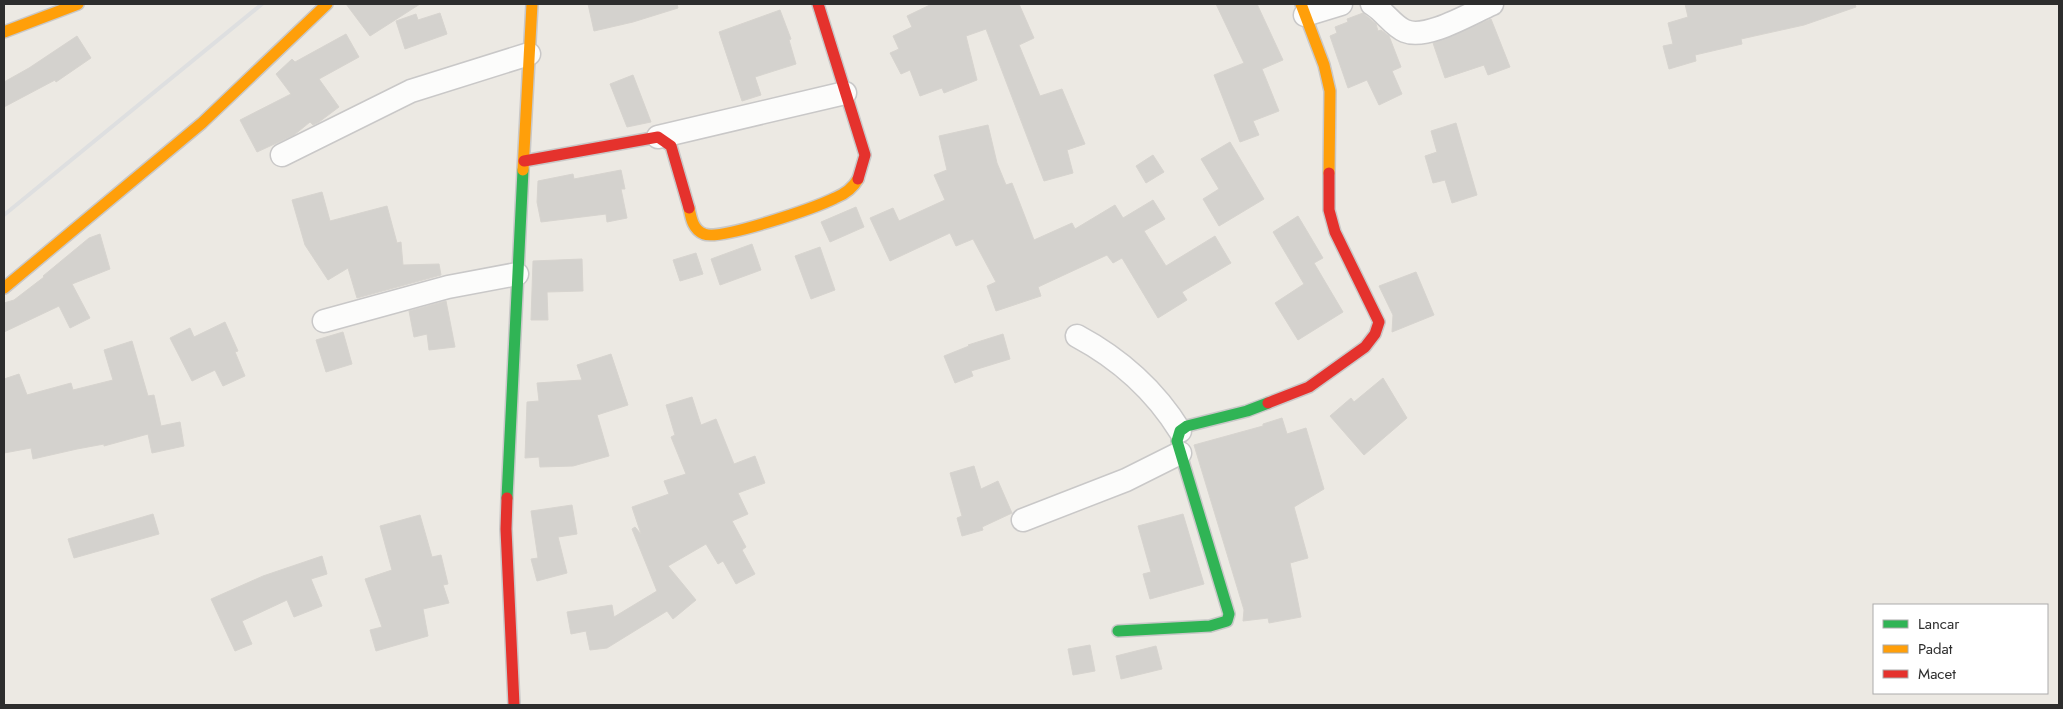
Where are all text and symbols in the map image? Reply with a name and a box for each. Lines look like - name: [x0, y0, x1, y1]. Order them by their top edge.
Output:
- legend: [1873, 604, 2048, 694]
- text: Lancar: [1918, 613, 1960, 635]
- text: Padat: [1918, 638, 1953, 660]
- text: Macet: [1918, 663, 1956, 685]

